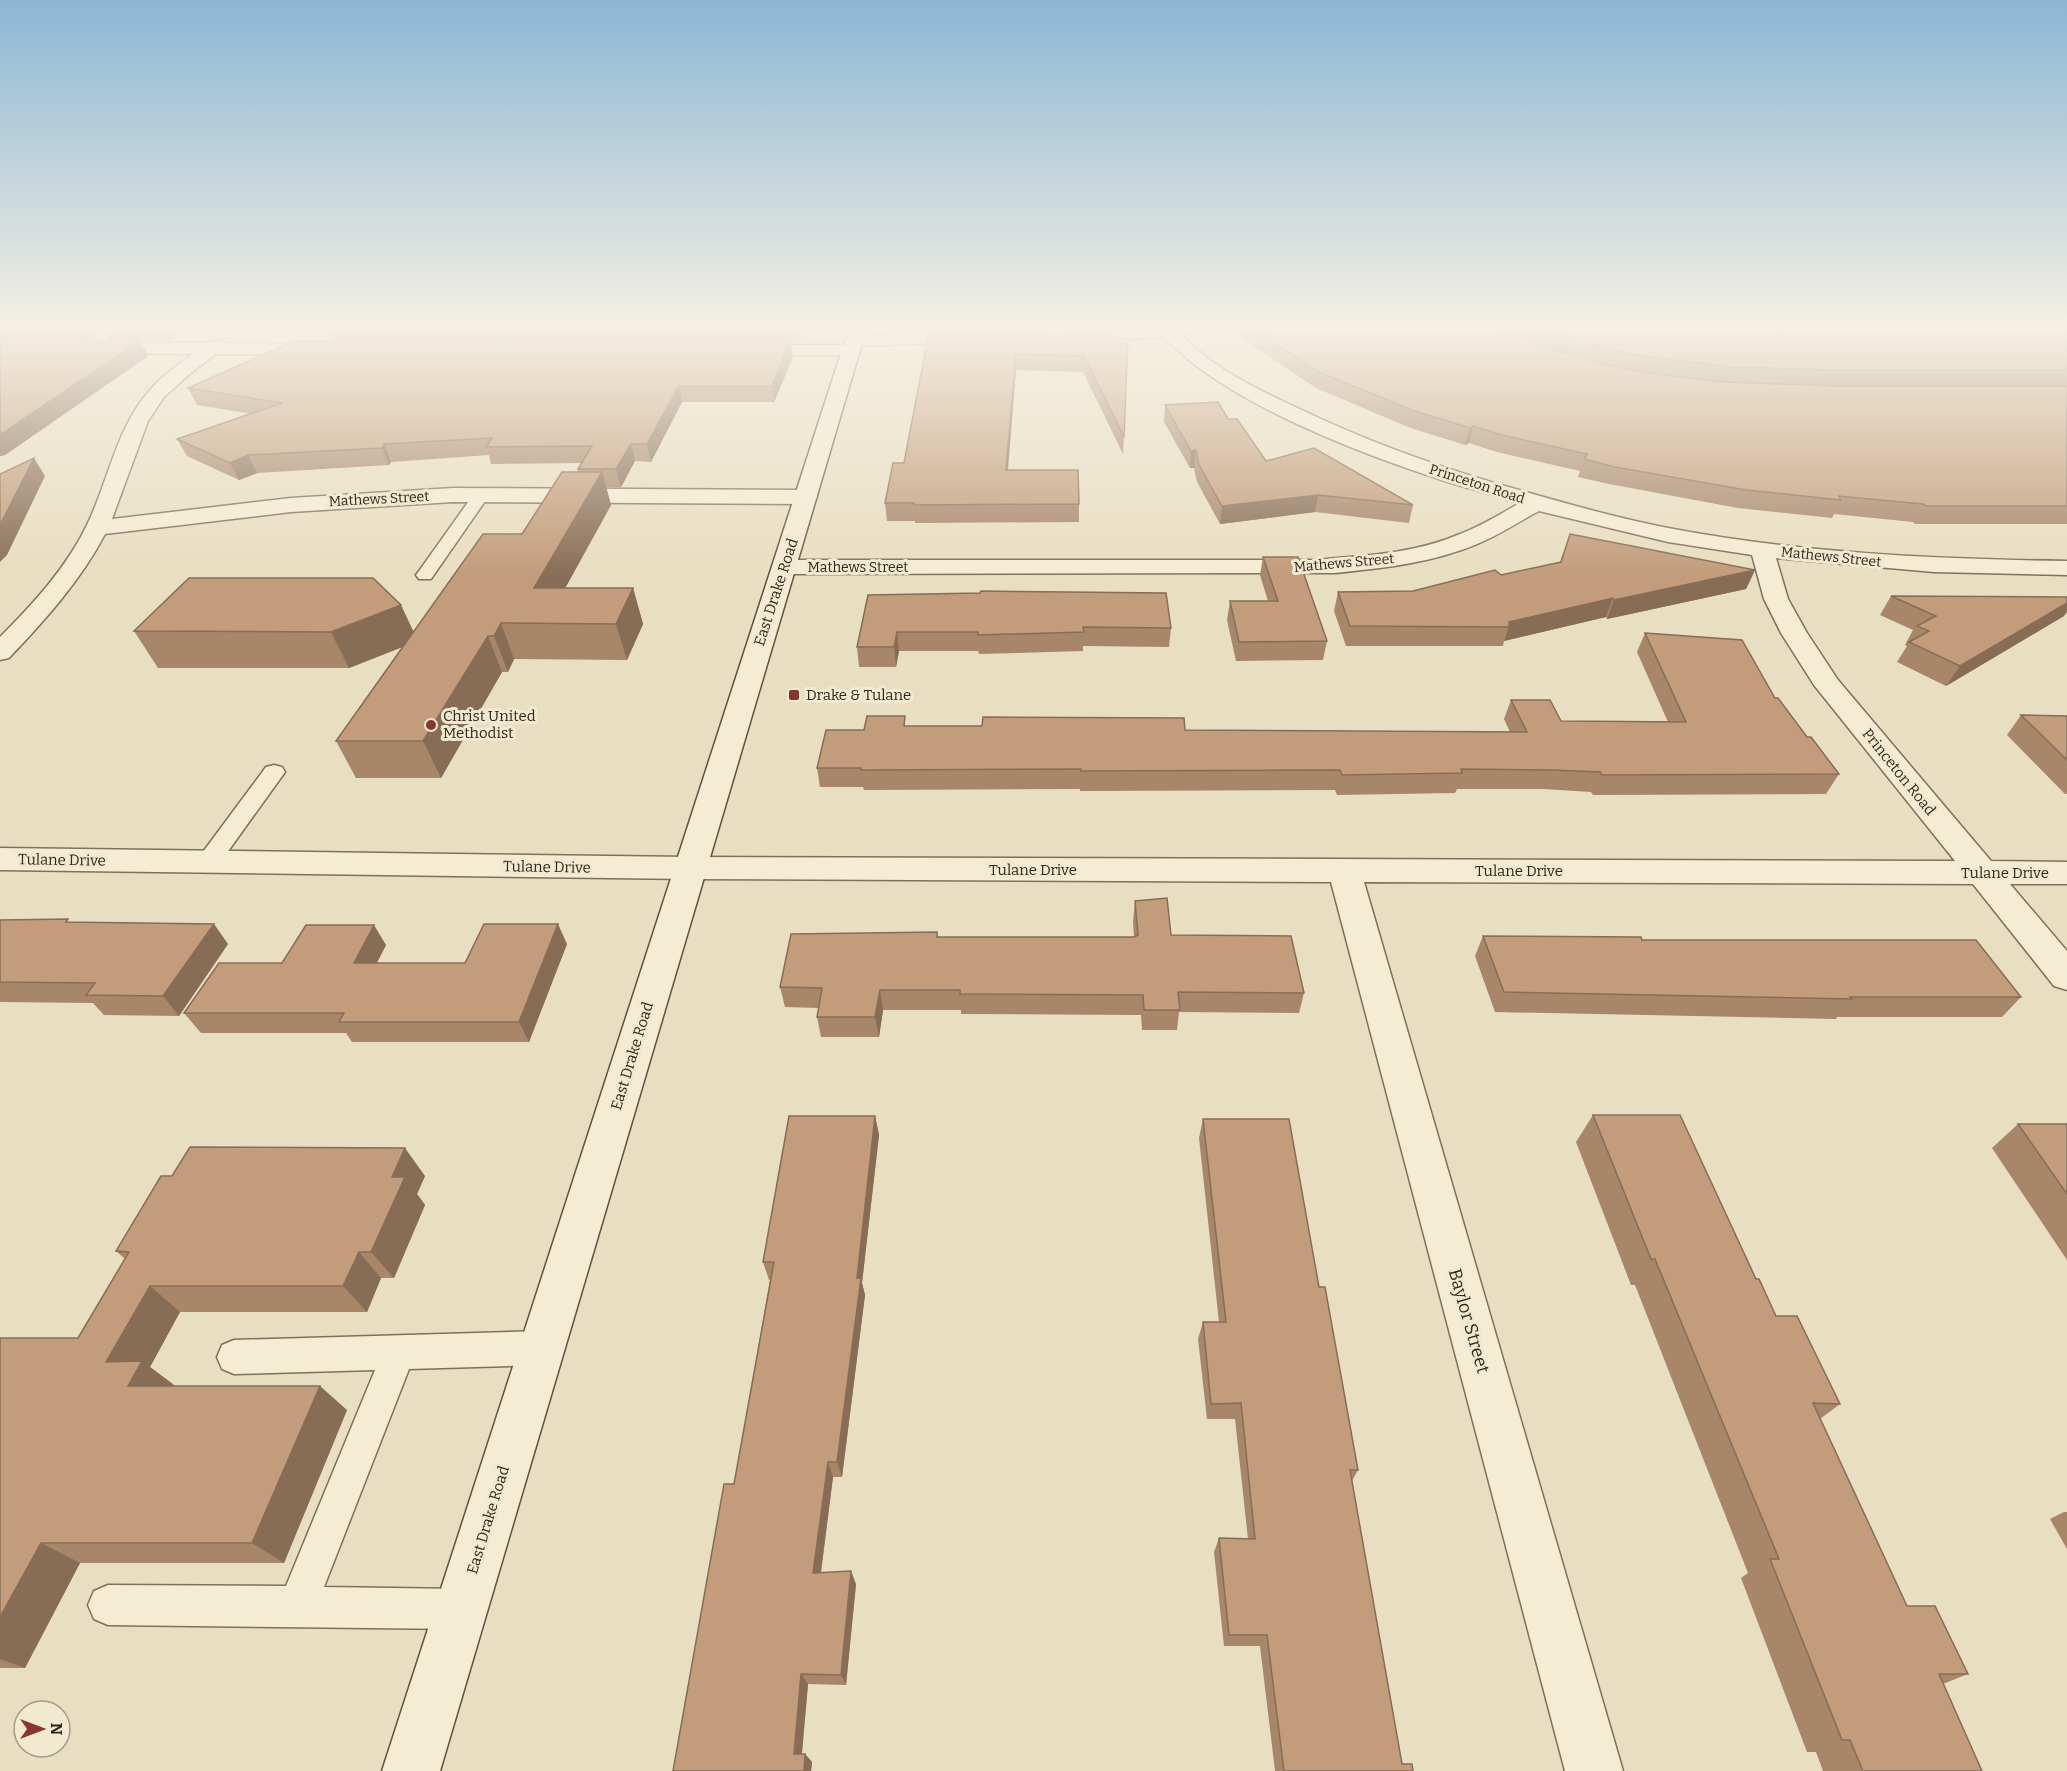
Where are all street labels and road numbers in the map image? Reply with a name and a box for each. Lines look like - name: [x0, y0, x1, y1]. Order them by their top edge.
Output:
- street label: Princeton Road: [1427, 461, 1527, 507]
- street label: Mathews Street: [328, 488, 430, 510]
- street label: East Drake Road: [750, 536, 802, 648]
- street label: Mathews Street: [1780, 543, 1882, 571]
- street label: Mathews Street: [1293, 550, 1395, 576]
- street label: Mathews Street: [808, 559, 908, 576]
- street label: Princeton Road: [1859, 725, 1940, 819]
- street label: Tulane Drive: [18, 850, 106, 870]
- street label: Tulane Drive: [503, 857, 591, 877]
- street label: Tulane Drive: [989, 861, 1077, 879]
- street label: Tulane Drive: [1475, 862, 1563, 880]
- street label: Tulane Drive: [1961, 864, 2049, 882]
- street label: East Drake Road: [607, 1000, 657, 1112]
- street label: Baylor Street: [1444, 1266, 1495, 1376]
- street label: East Drake Road: [463, 1464, 513, 1576]

